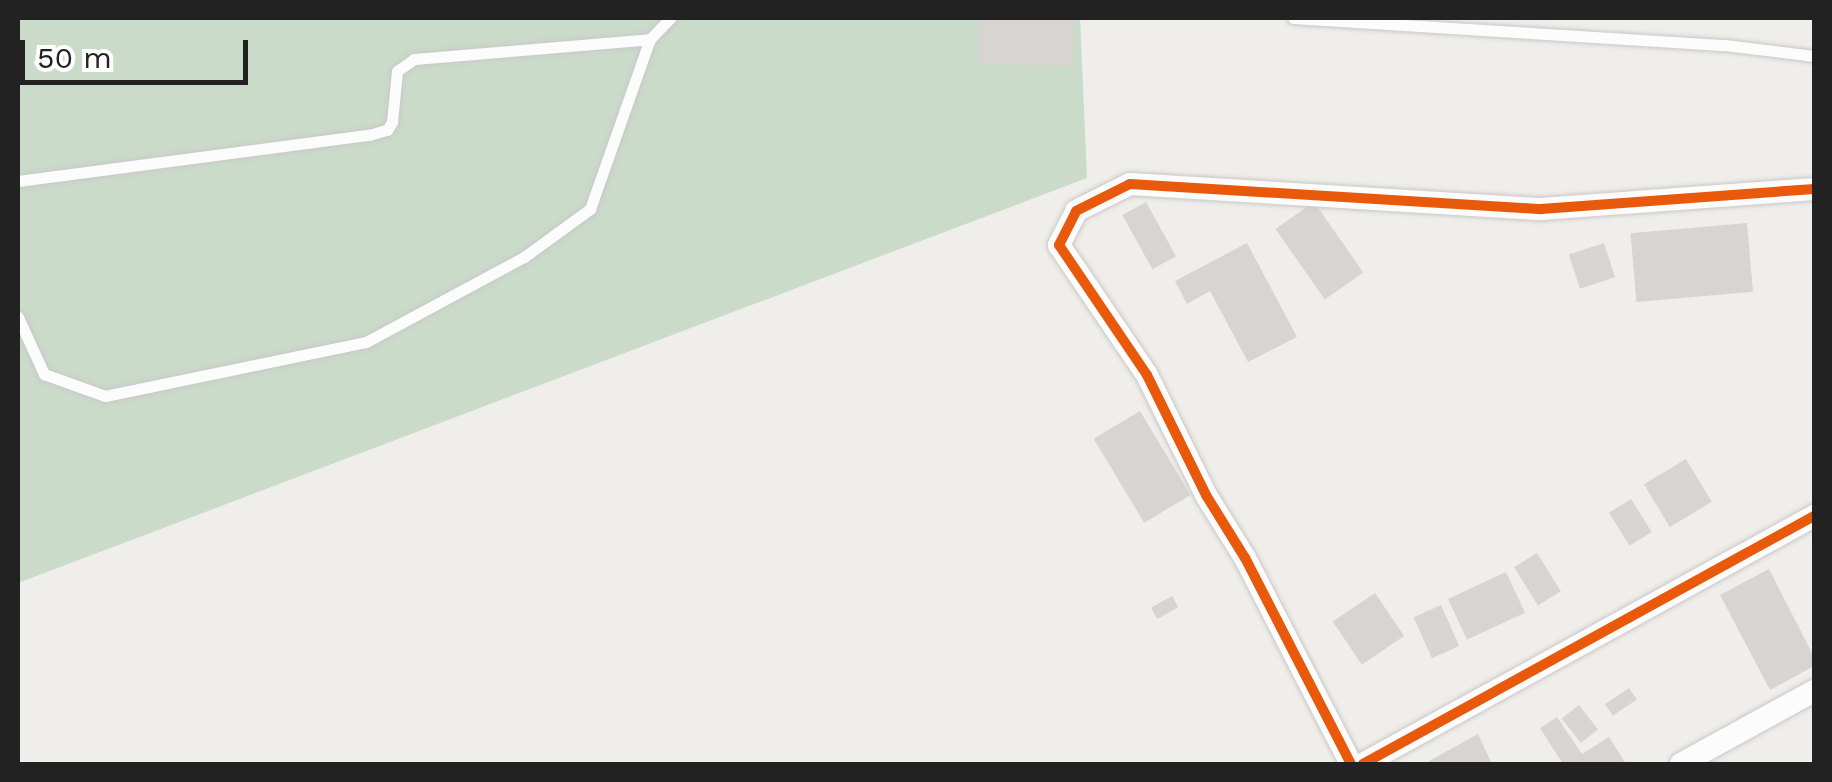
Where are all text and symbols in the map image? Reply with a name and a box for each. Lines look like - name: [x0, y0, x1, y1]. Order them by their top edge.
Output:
- scale bar: [25, 20, 252, 82]
- text: 50 m: [37, 40, 112, 75]

